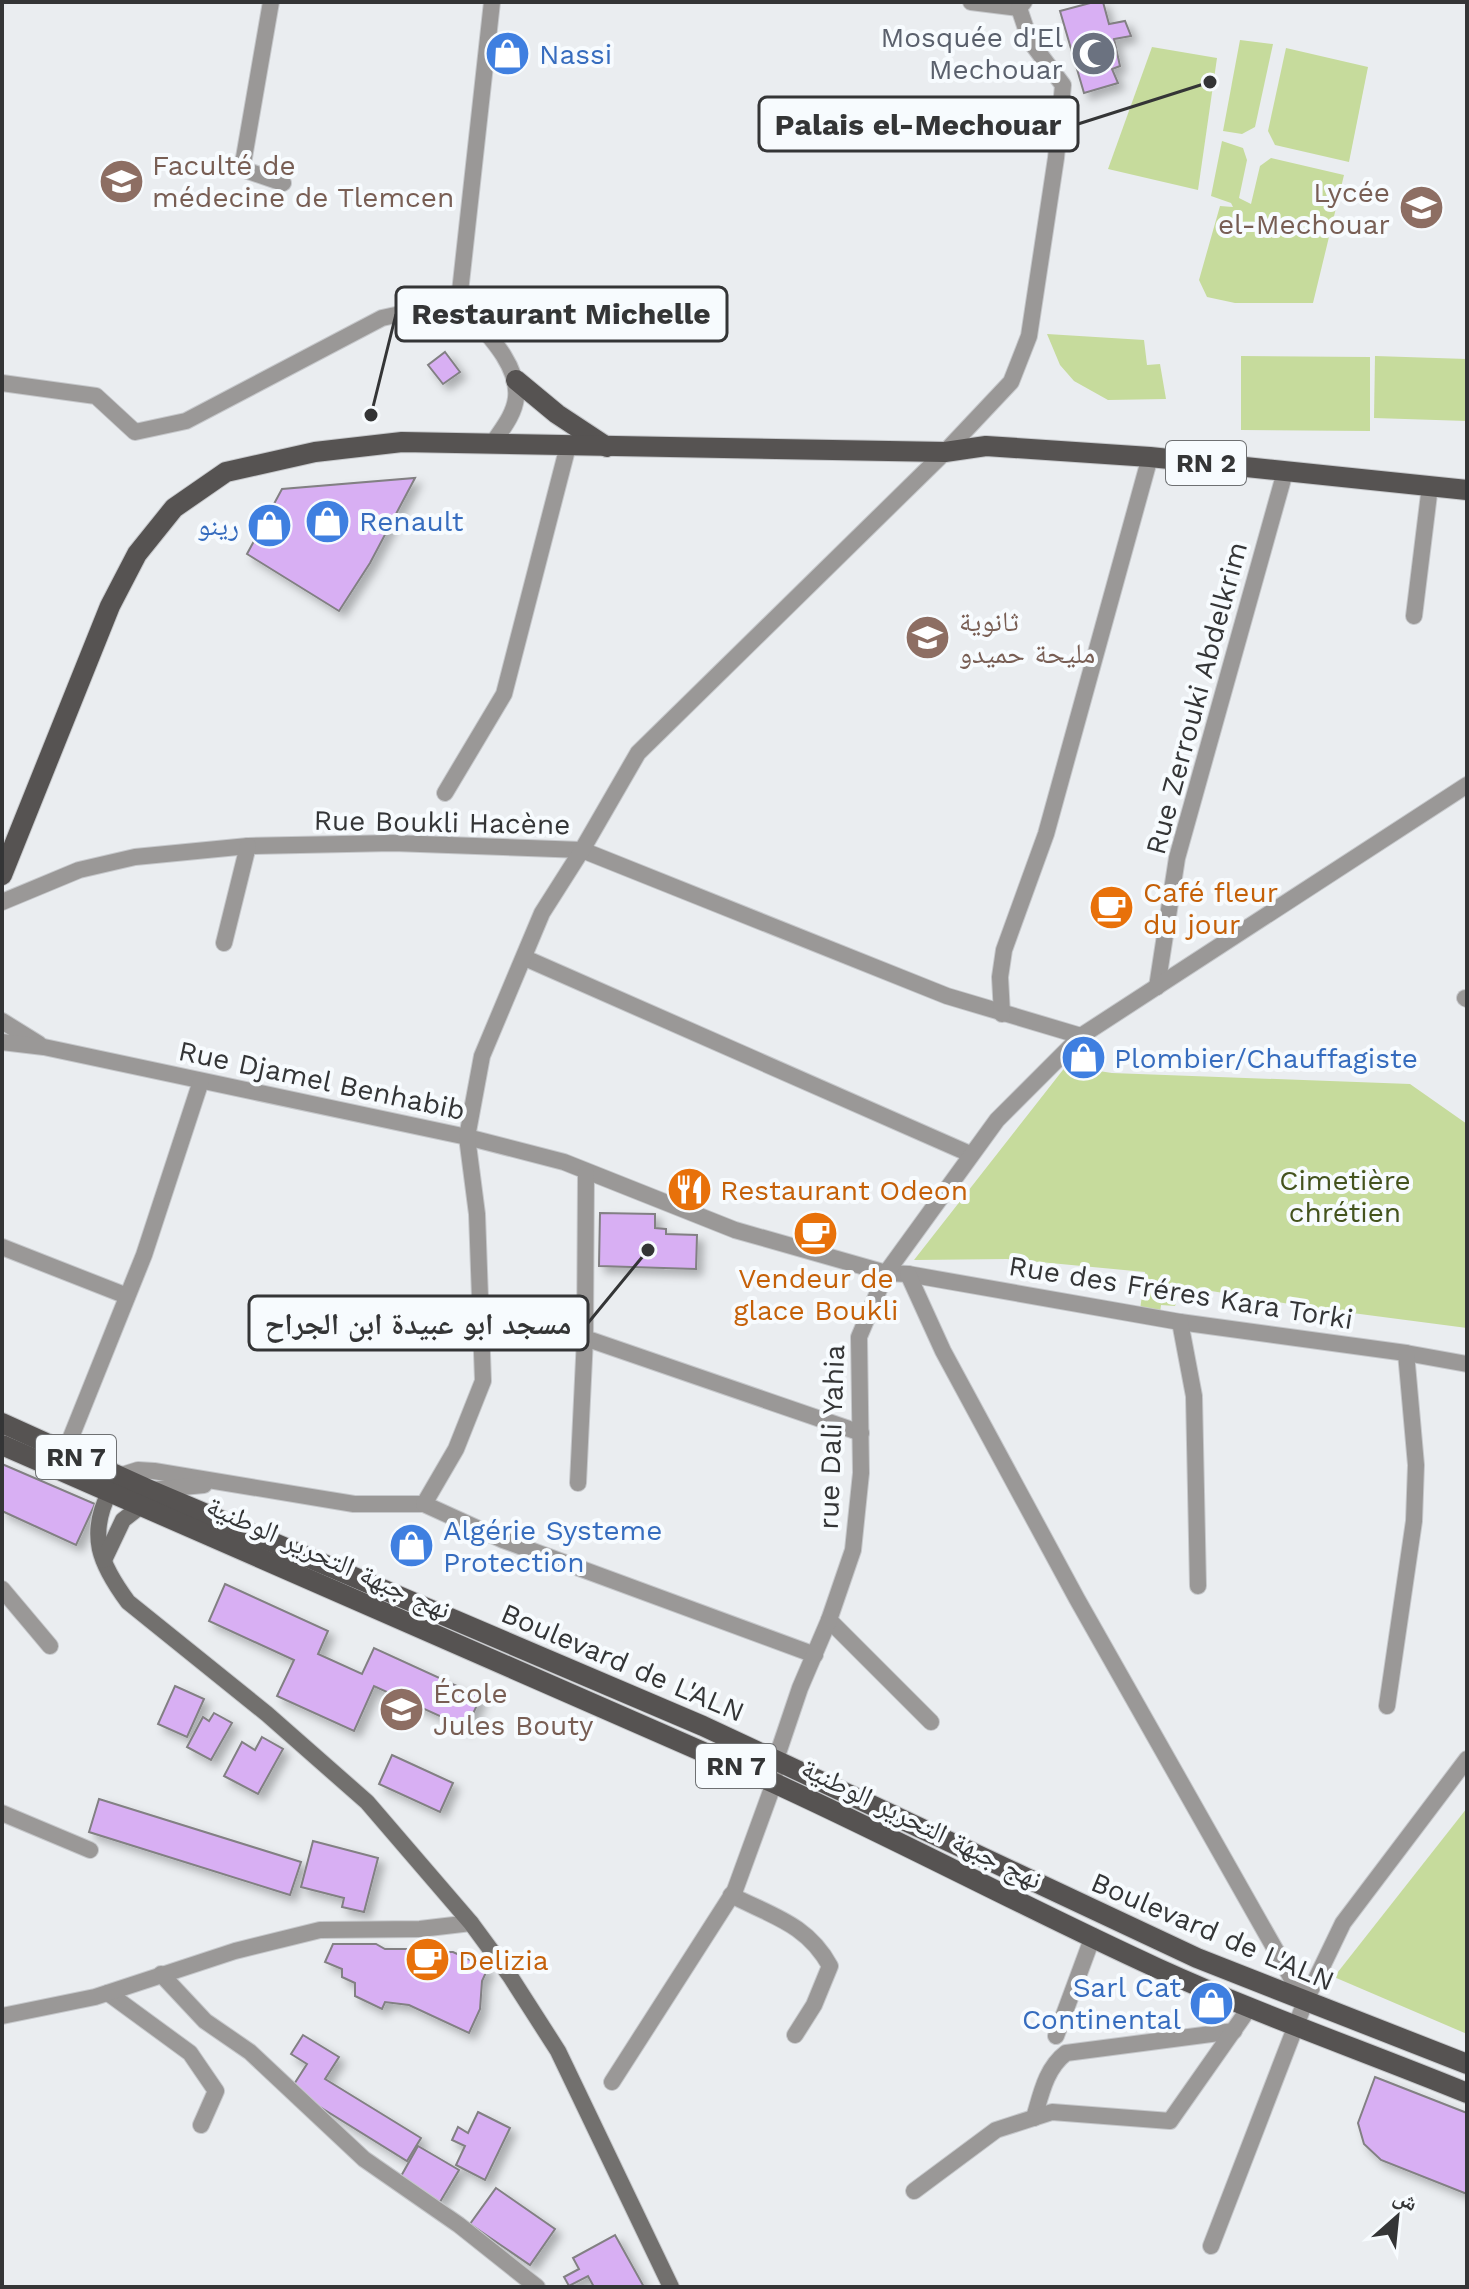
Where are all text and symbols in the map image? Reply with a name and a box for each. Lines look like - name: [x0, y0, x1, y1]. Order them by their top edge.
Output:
- place label: Mosquée d'El Mechouar: [881, 21, 1063, 86]
- mosque icon: Mosquée d'El Mechouar: [1070, 29, 1118, 77]
- shop icon: Nassi: [484, 30, 532, 78]
- place label: Nassi: [539, 38, 612, 71]
- callout: Palais el-Mechouar: [759, 97, 1078, 151]
- text: Palais el-Mechouar: [775, 107, 1062, 142]
- place label: Faculté de médecine de Tlemcen: [152, 149, 454, 214]
- school or university icon: Faculté de médecine de Tlemcen: [97, 157, 145, 205]
- place label: Lycée el-Mechouar: [1218, 176, 1390, 241]
- school or university icon: Lycée el-Mechouar: [1397, 184, 1445, 232]
- callout: Restaurant Michelle: [396, 287, 727, 341]
- text: Restaurant Michelle: [411, 296, 711, 331]
- road number: RN 2: [1166, 441, 1246, 485]
- shop icon: Renault: [304, 497, 352, 545]
- shop icon: رينو: [246, 501, 294, 549]
- place label: Renault: [359, 505, 464, 538]
- place label: رينو: [197, 509, 239, 542]
- street label: Rue Zerrouki Abdelkrim: [1139, 538, 1254, 858]
- place label: ثانوية مليحة حميدو: [959, 605, 1095, 670]
- school or university icon: ثانوية مليحة حميدو: [904, 613, 952, 661]
- street label: Rue Boukli Hacène: [313, 804, 571, 841]
- place label: Café fleur du jour: [1143, 876, 1278, 941]
- cafe icon: Café fleur du jour: [1088, 884, 1136, 932]
- street label: Rue Djamel Benhabib: [176, 1034, 468, 1127]
- shop icon: Plombier/Chauffagiste: [1059, 1034, 1107, 1082]
- place label: Plombier/Chauffagiste: [1114, 1042, 1418, 1075]
- park label: Cimetière chrétien: [1279, 1164, 1411, 1229]
- restaurant icon: Restaurant Odeon: [665, 1166, 713, 1214]
- place label: Restaurant Odeon: [720, 1174, 968, 1207]
- cafe icon: Vendeur de glace Boukli: [792, 1210, 840, 1258]
- street label: Rue des Fréres Kara Torki: [1006, 1249, 1355, 1336]
- place label: Vendeur de glace Boukli: [734, 1262, 898, 1327]
- callout: مسجد ابو عبيدة ابن الجراح: [249, 1296, 588, 1350]
- text: مسجد ابو عبيدة ابن الجراح: [265, 1306, 571, 1343]
- street label: rue Dali Yahia: [812, 1344, 851, 1530]
- road number: RN 7: [36, 1435, 116, 1479]
- street label: نهج جبهة التحرير الوطنية: [201, 1489, 456, 1627]
- place label: Algérie Systeme Protection: [443, 1514, 662, 1579]
- shop icon: Algérie Systeme Protection: [388, 1522, 436, 1570]
- street label: Boulevard de L'ALN: [496, 1596, 749, 1729]
- place label: École Jules Bouty: [433, 1677, 594, 1742]
- school or university icon: École Jules Bouty: [378, 1685, 426, 1733]
- road number: RN 7: [696, 1744, 776, 1788]
- street label: نهج جبهة التحرير الوطنية: [796, 1751, 1047, 1897]
- street label: Boulevard de L'ALN: [1086, 1865, 1339, 1998]
- cafe icon: Delizia: [403, 1936, 451, 1984]
- place label: Delizia: [458, 1944, 549, 1977]
- place label: Sarl Cat Continental: [1022, 1971, 1181, 2036]
- shop icon: Sarl Cat Continental: [1188, 1979, 1236, 2027]
- north arrow: [1357, 2177, 1437, 2257]
- text: ش: [1389, 2183, 1422, 2217]

